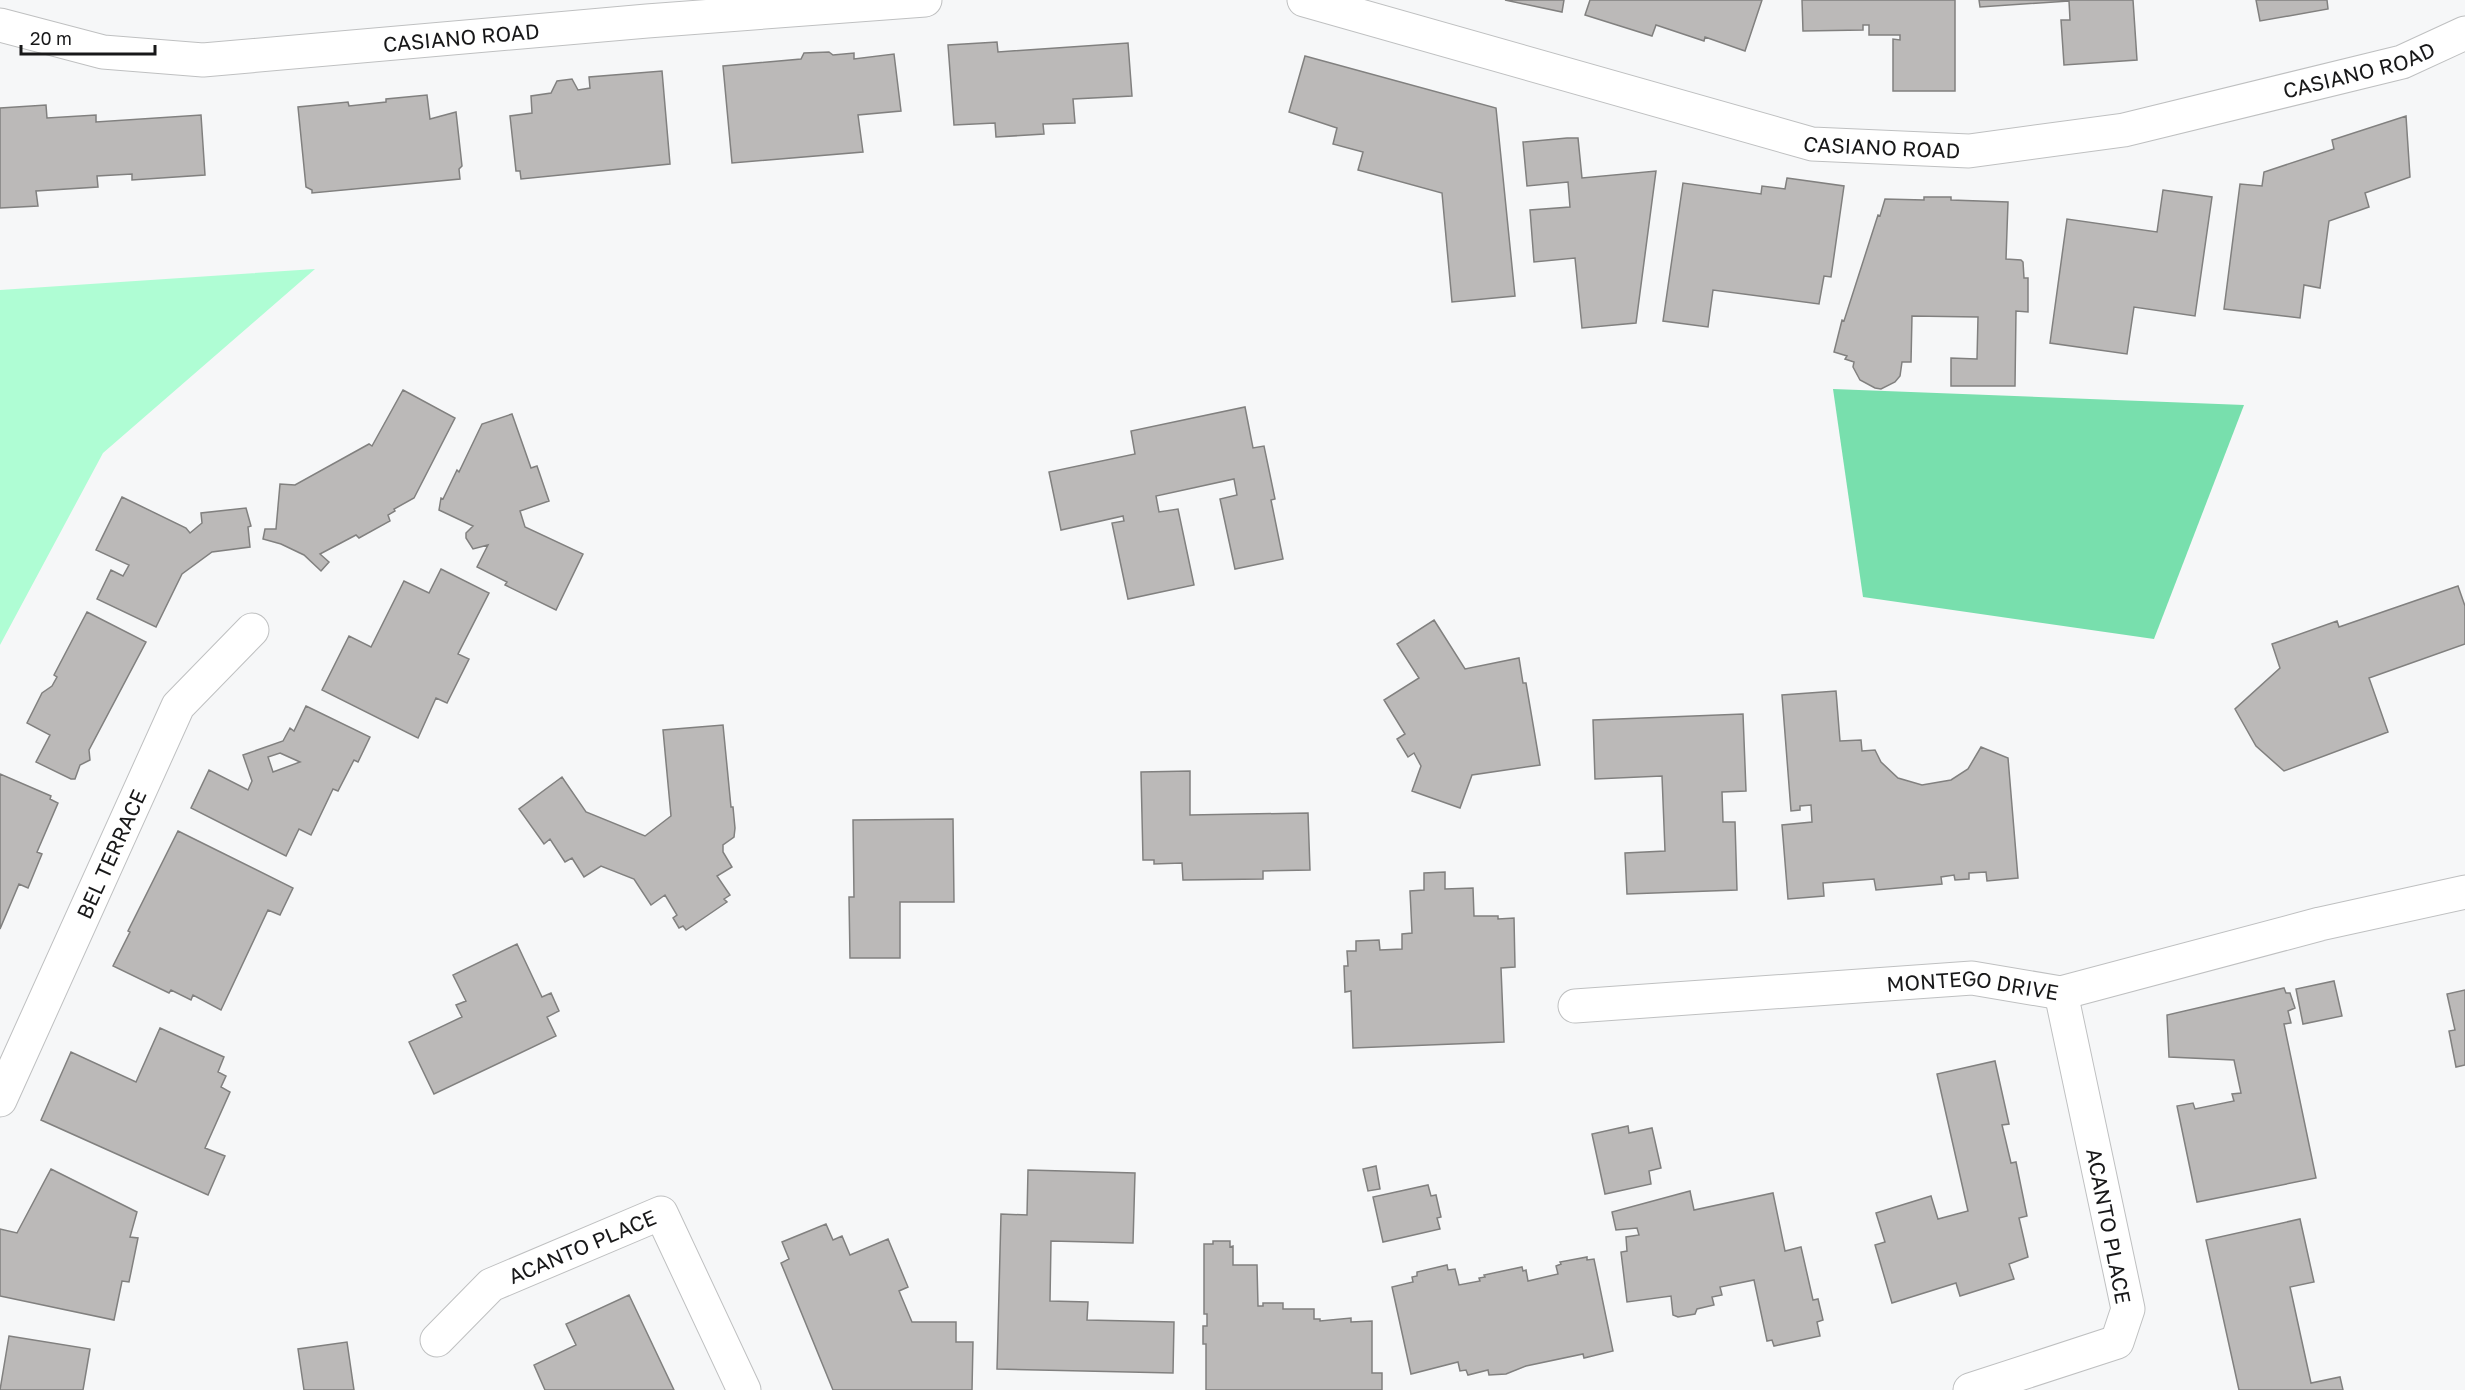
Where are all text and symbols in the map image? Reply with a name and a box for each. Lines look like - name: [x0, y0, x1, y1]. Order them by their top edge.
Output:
- scale bar: [21, 18, 154, 56]
- street label: CASIANO ROAD: [382, 18, 540, 57]
- text: 20 m: [30, 27, 72, 49]
- street label: CASIANO ROAD: [2280, 36, 2439, 104]
- street label: CASIANO ROAD: [1800, 129, 1961, 164]
- street label: BEL TERRACE: [71, 785, 152, 923]
- street label: MONTEGO DRIVE: [1886, 965, 2061, 1005]
- street label: ACANTO PLACE: [2081, 1146, 2137, 1306]
- street label: ACANTO PLACE: [504, 1204, 660, 1289]

